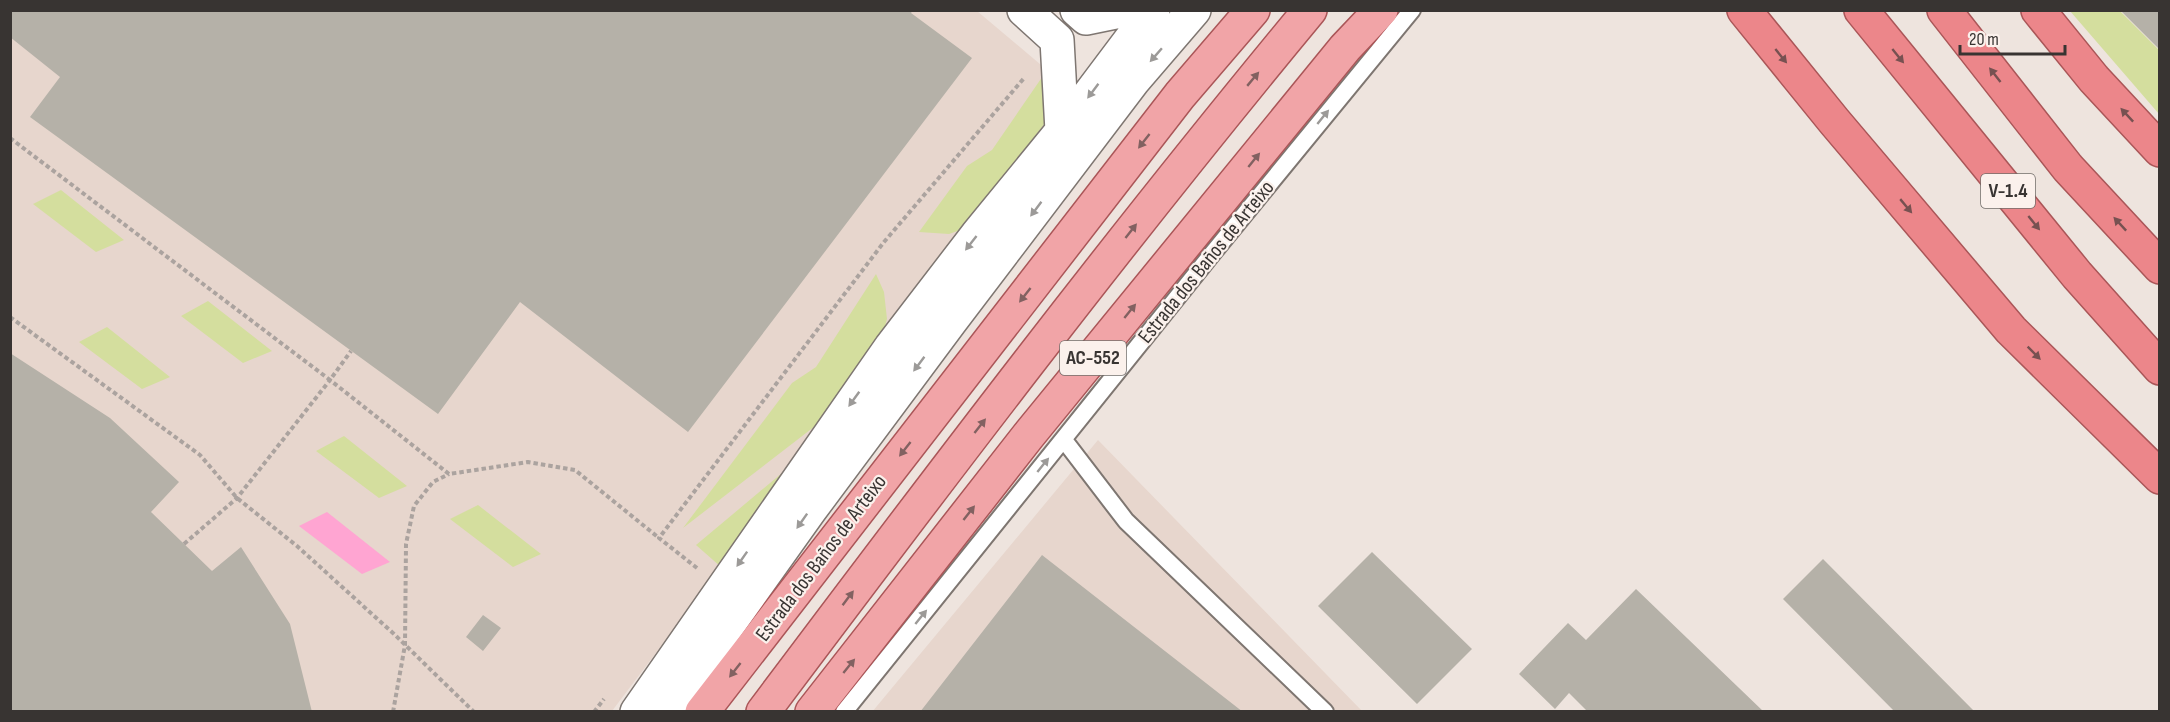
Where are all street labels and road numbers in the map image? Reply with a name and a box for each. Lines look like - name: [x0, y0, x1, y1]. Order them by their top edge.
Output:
- road number: V-1.4: [1981, 174, 2035, 208]
- street label: Estrada dos Baños de Arteixo: [1133, 176, 1279, 348]
- road number: AC-552: [1060, 341, 1126, 375]
- street label: Estrada dos Baños de Arteixo: [750, 470, 892, 646]

